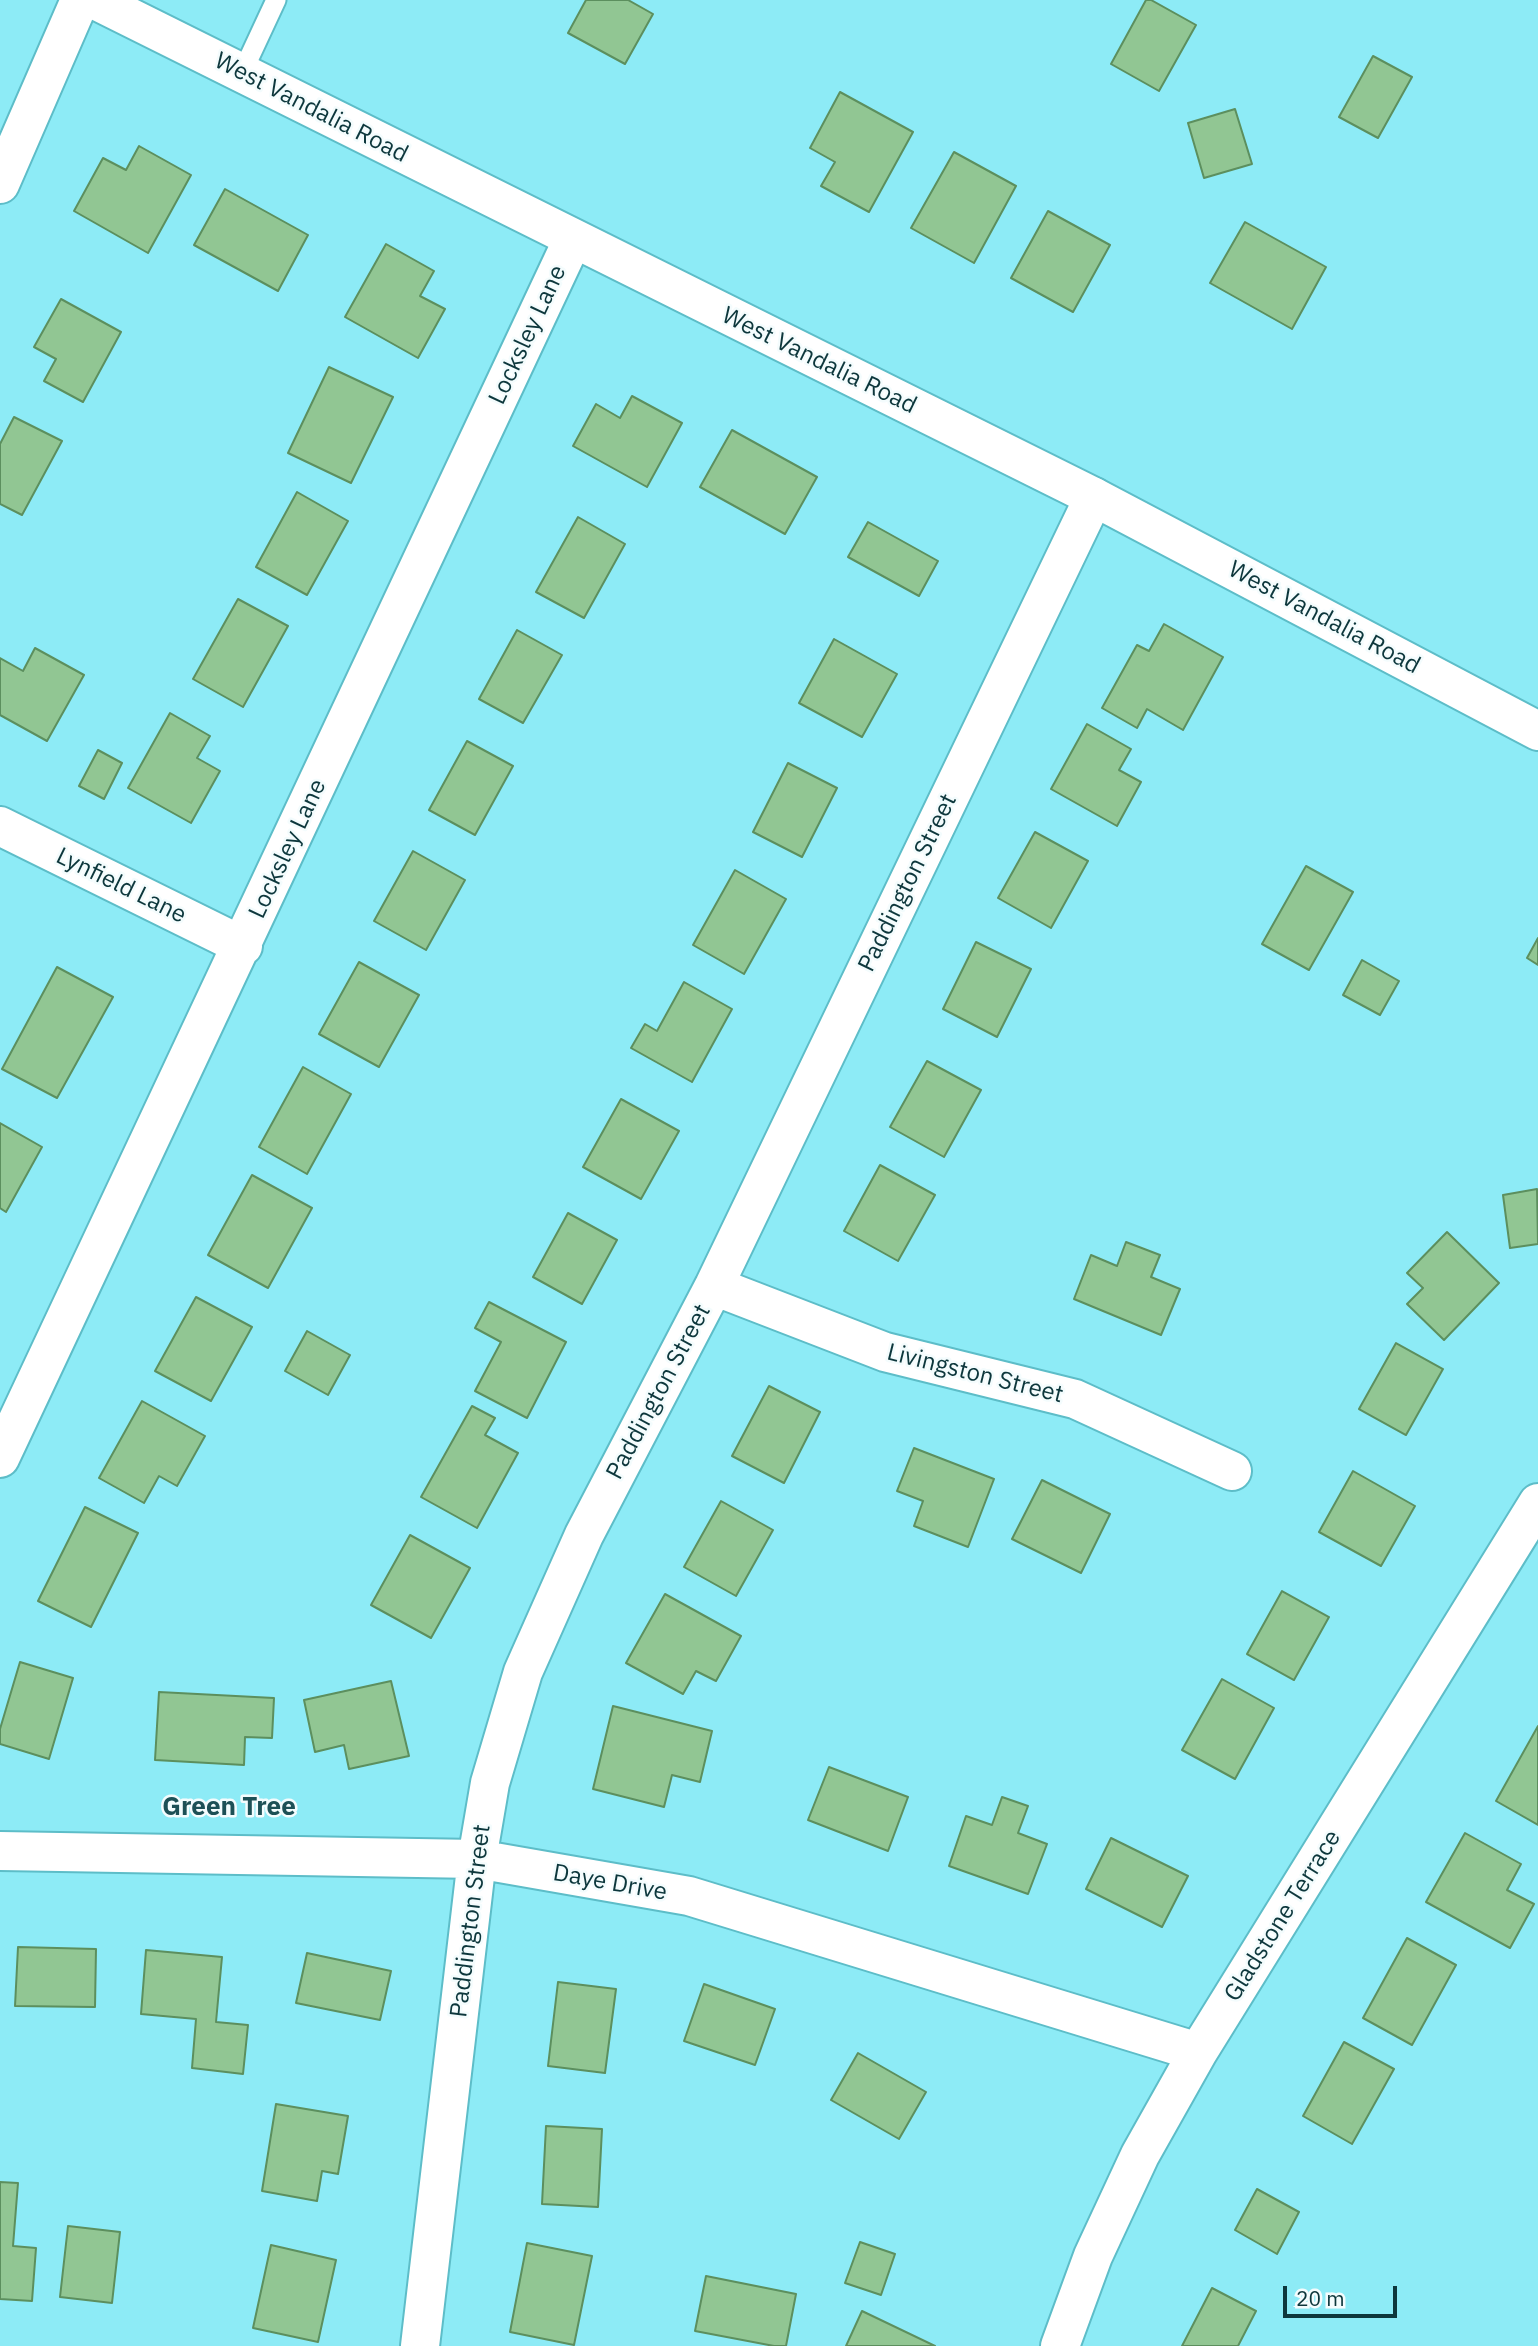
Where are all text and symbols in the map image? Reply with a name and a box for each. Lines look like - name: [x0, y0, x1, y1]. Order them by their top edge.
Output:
- street label: West Vandalia Road: [210, 47, 412, 169]
- street label: Locksley Lane: [483, 261, 573, 409]
- street label: West Vandalia Road: [717, 301, 921, 421]
- street label: West Vandalia Road: [1223, 555, 1425, 681]
- street label: Locksley Lane: [243, 775, 333, 923]
- street label: Paddington Street: [853, 789, 963, 977]
- street label: Lynfield Lane: [51, 842, 191, 930]
- street label: Paddington Street: [601, 1300, 717, 1484]
- street label: Livingston Street: [884, 1338, 1066, 1410]
- district label: Green Tree: [162, 1791, 296, 1823]
- street label: Paddington Street: [445, 1823, 497, 2019]
- street label: Gladstone Terrace: [1219, 1825, 1347, 2007]
- street label: Daye Drive: [551, 1859, 669, 1907]
- scale bar: [1286, 2272, 1400, 2316]
- text: 20 m: [1296, 2284, 1345, 2312]

